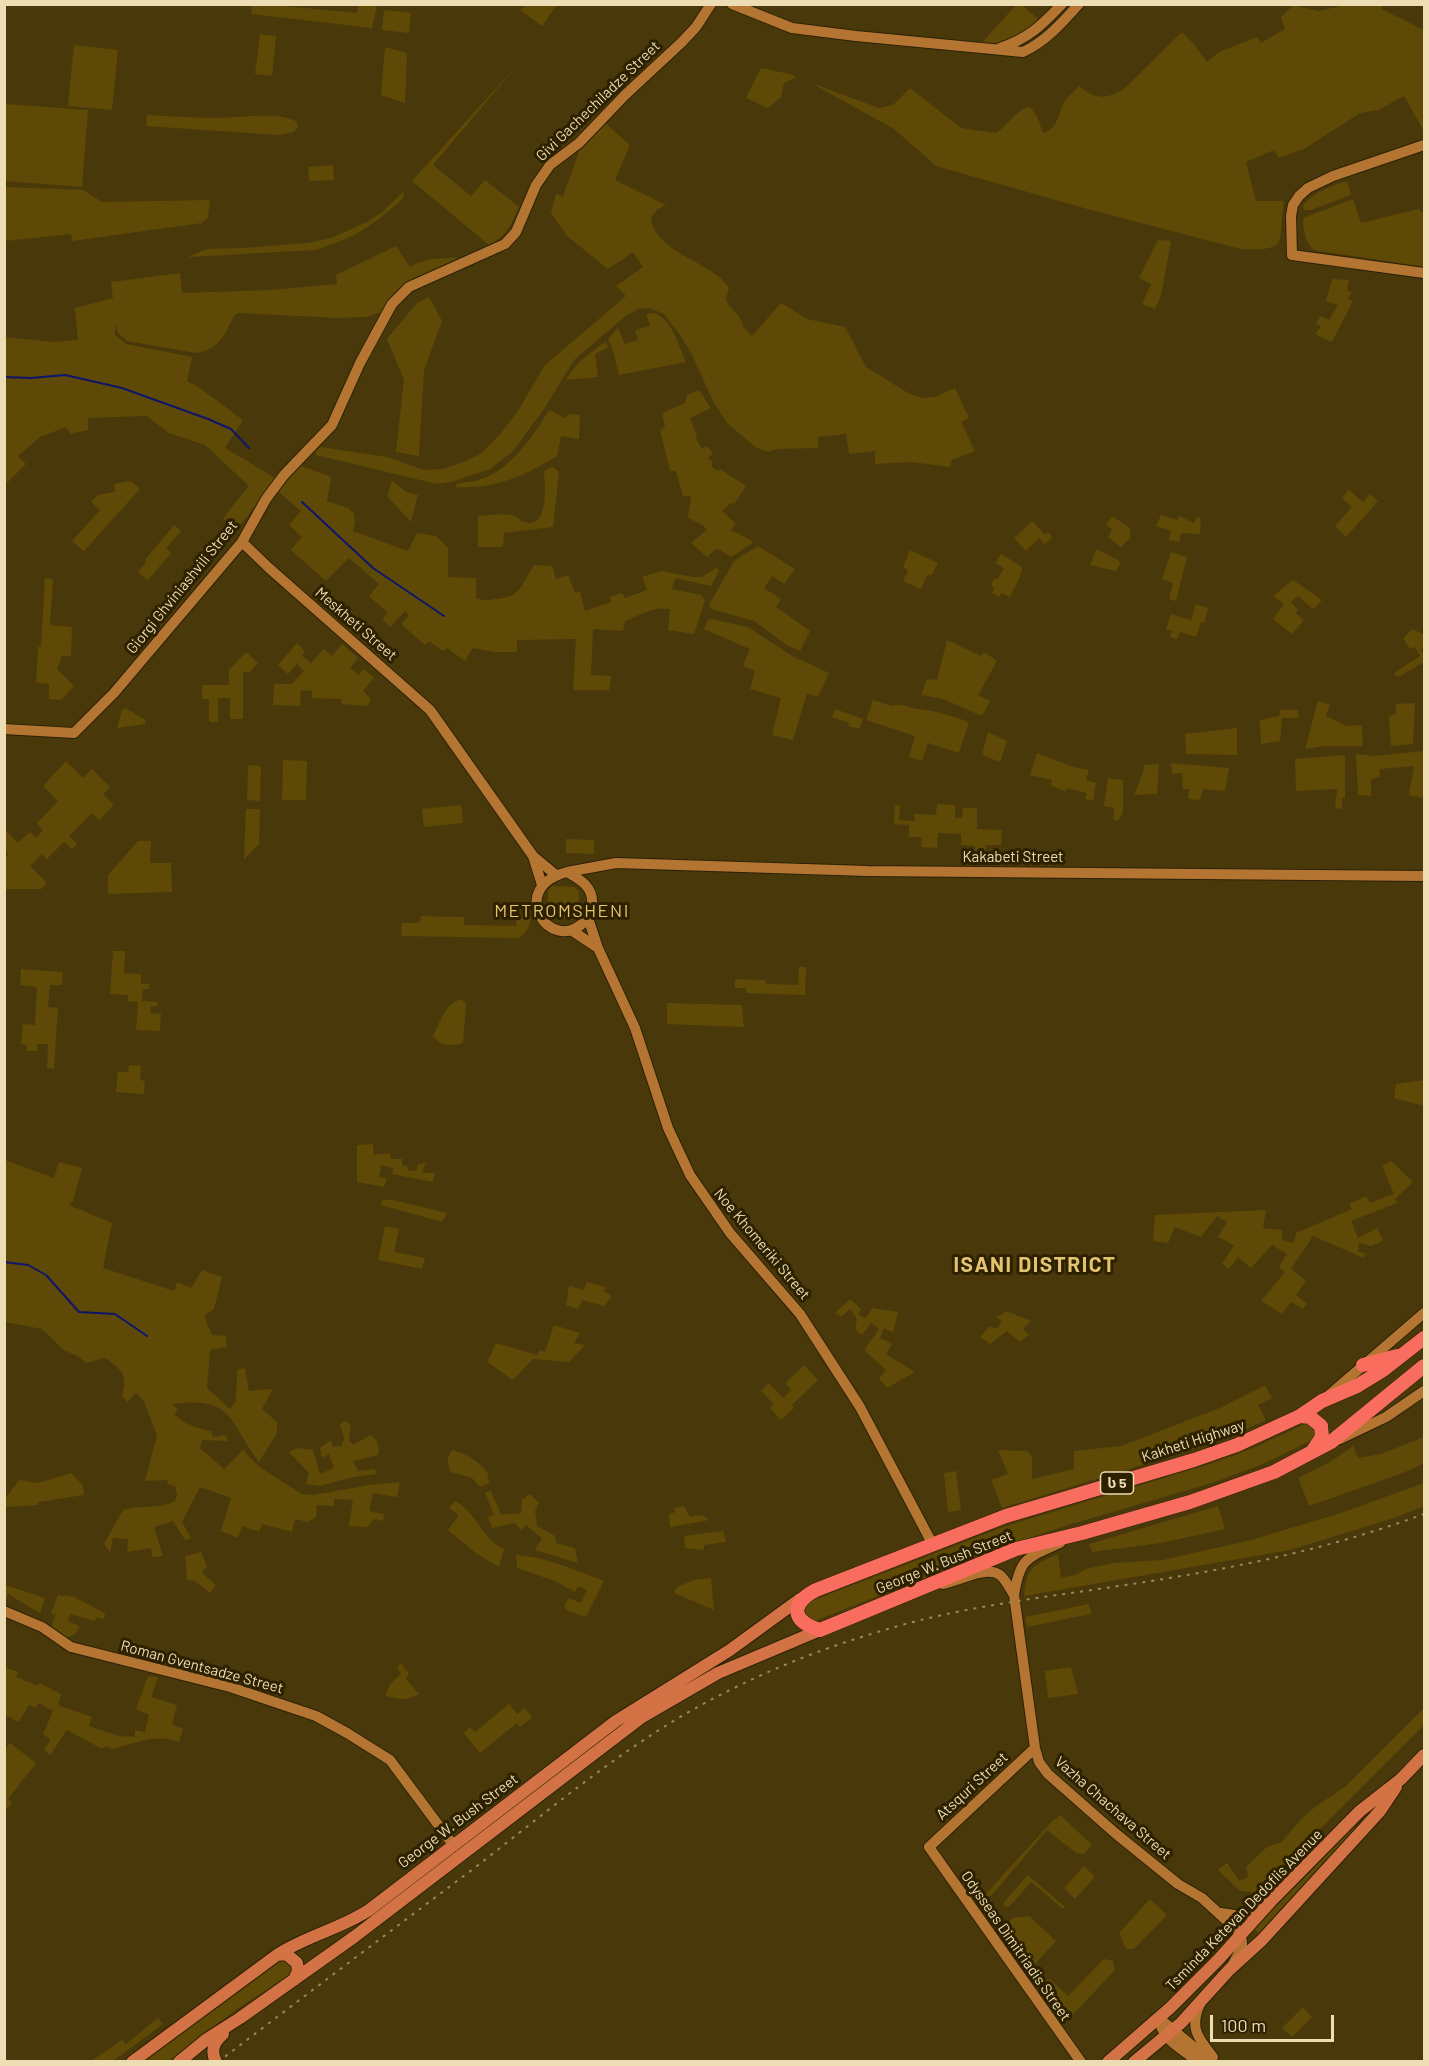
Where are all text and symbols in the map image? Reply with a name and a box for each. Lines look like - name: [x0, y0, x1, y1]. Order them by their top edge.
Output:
- street label: Givi Gachechiladze Street: [532, 37, 664, 165]
- street label: Giorgi Ghviniashvili Street: [123, 517, 241, 657]
- street label: Meskheti Street: [311, 584, 401, 664]
- street label: Kakabeti Street: [962, 848, 1064, 866]
- district label: METROMSHENI: [494, 900, 630, 922]
- street label: Noe Khomeriki Street: [710, 1185, 814, 1303]
- district label: ISANI DISTRICT: [953, 1252, 1117, 1278]
- street label: Kakheti Highway: [1139, 1416, 1247, 1466]
- road number: ს 5: [1100, 1472, 1134, 1494]
- street label: George W. Bush Street: [873, 1526, 1015, 1598]
- street label: Roman Gventsadze Street: [119, 1637, 285, 1697]
- street label: Atsquri Street: [933, 1748, 1011, 1824]
- street label: Vazha Chachava Street: [1051, 1753, 1175, 1863]
- street label: George W. Bush Street: [394, 1770, 522, 1872]
- street label: Tsminda Ketevan Dedoflis Avenue: [1162, 1825, 1326, 1995]
- street label: Odysseas Dimitriadis Street: [957, 1868, 1075, 2024]
- scale bar: [1213, 2003, 1338, 2041]
- text: 100 m: [1221, 2014, 1266, 2036]

